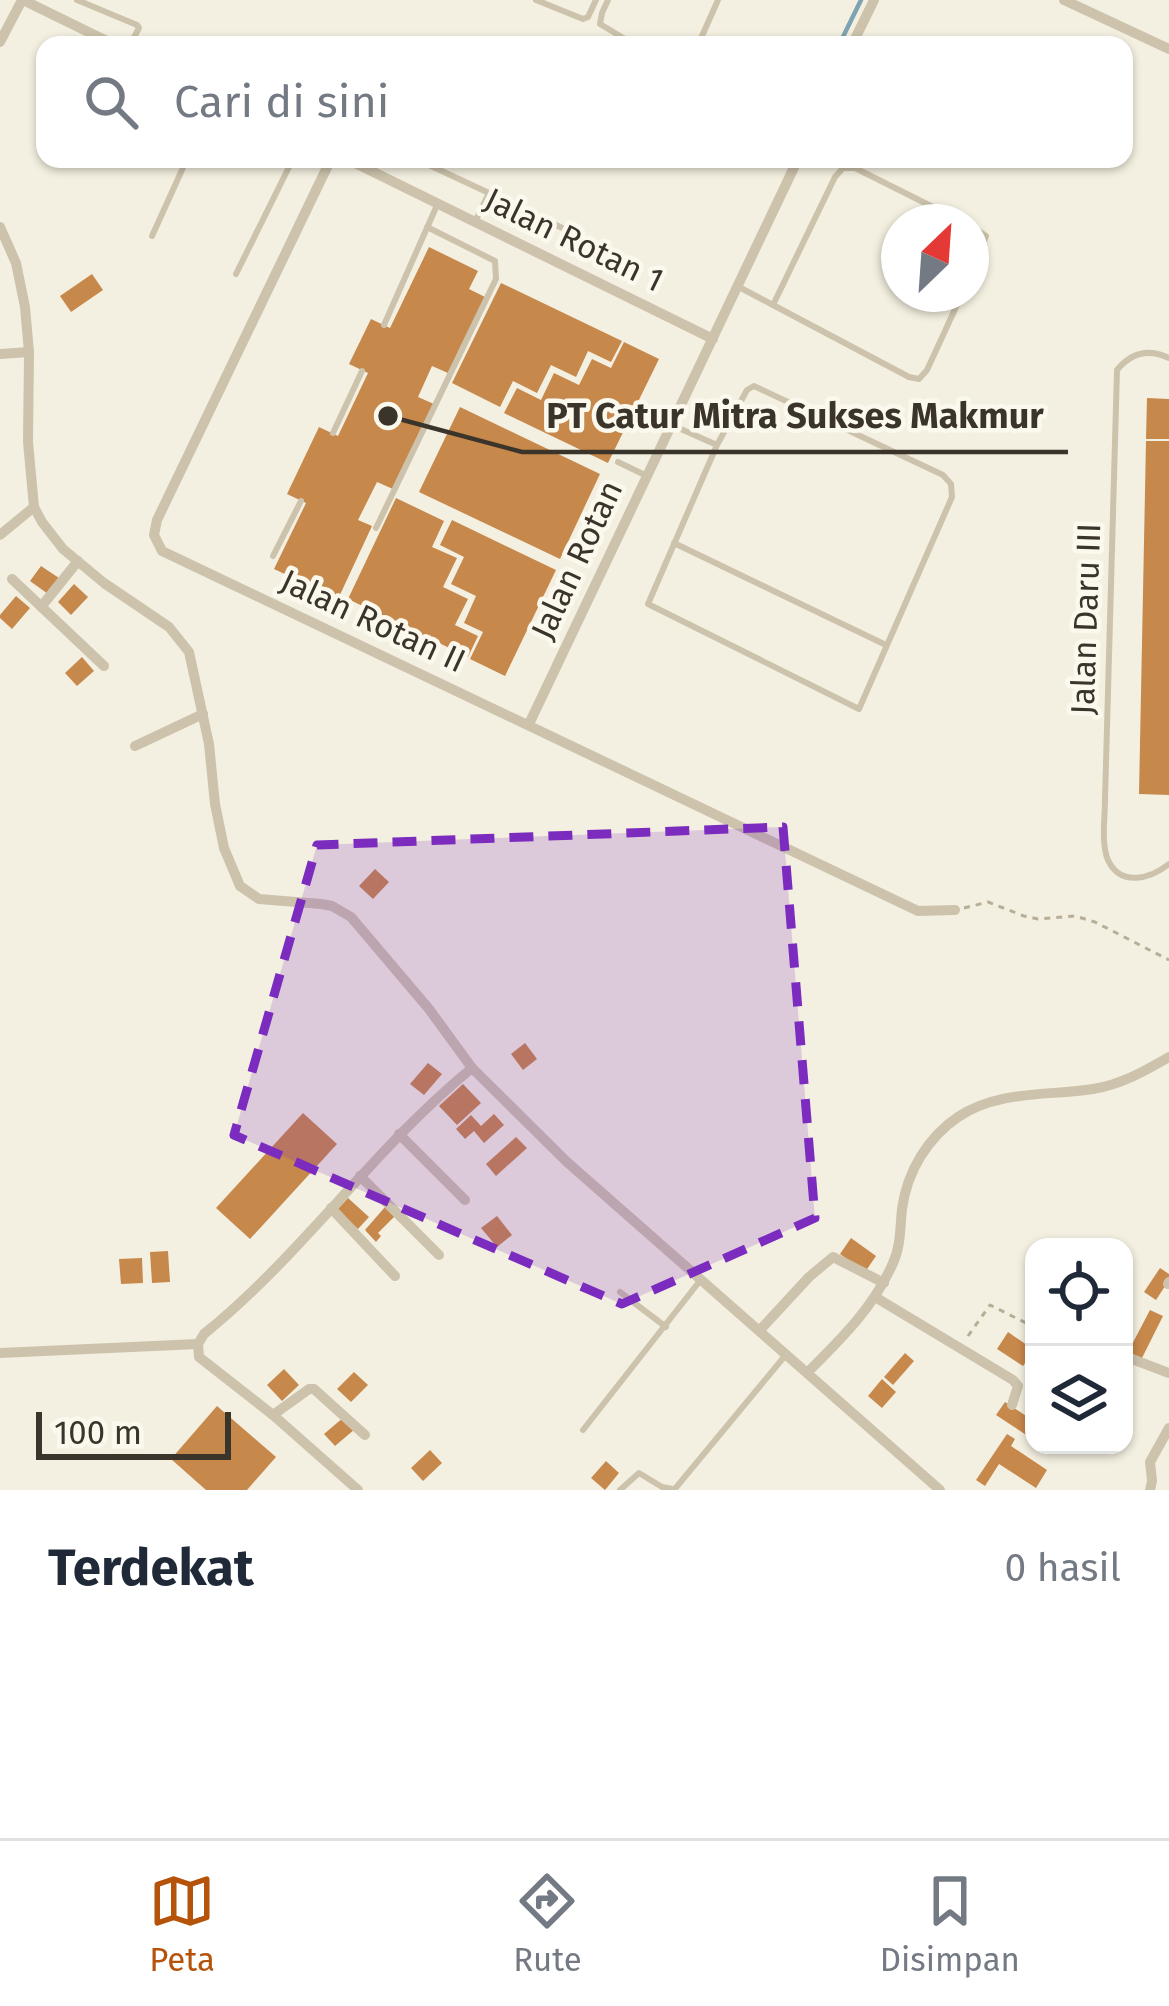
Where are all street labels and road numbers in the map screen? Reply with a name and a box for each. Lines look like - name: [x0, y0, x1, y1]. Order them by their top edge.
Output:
- street label: Jalan Rotan 1: [478, 180, 670, 300]
- street label: Jalan Rotan: [523, 474, 631, 646]
- street label: Jalan Daru III: [1063, 522, 1109, 716]
- street label: Jalan Rotan II: [274, 561, 472, 681]

